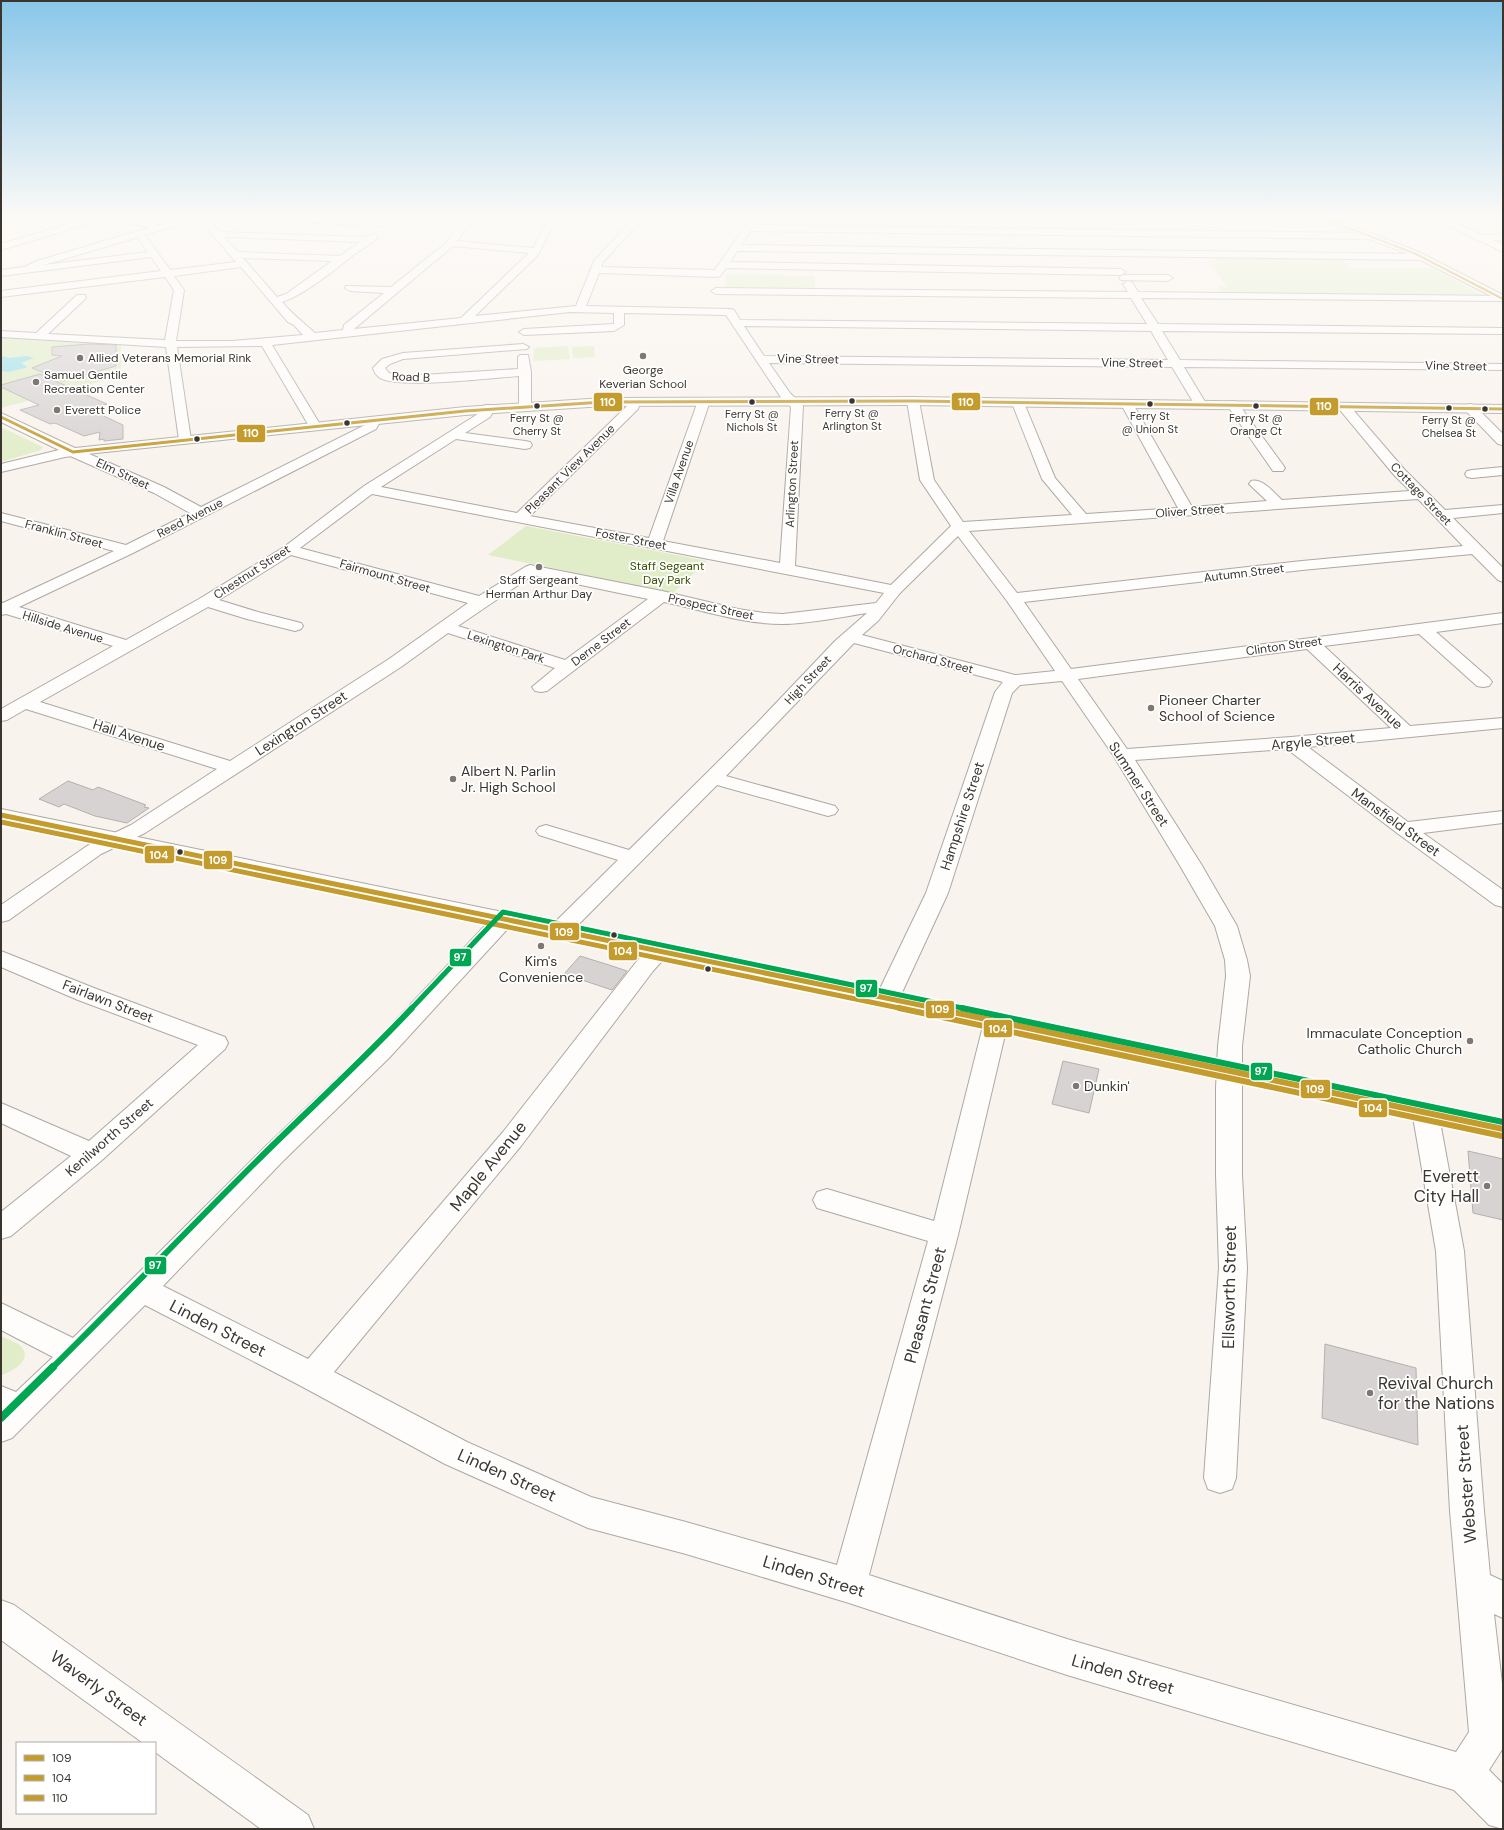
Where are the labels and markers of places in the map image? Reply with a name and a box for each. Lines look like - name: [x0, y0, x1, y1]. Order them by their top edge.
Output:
- place label: Allied Veterans Memorial Rink: [88, 350, 251, 366]
- marker: George Keverian School: [638, 351, 648, 361]
- marker: Allied Veterans Memorial Rink: [75, 353, 85, 363]
- place label: George Keverian School: [599, 362, 687, 392]
- place label: Samuel Gentile Recreation Center: [44, 367, 145, 397]
- marker: Samuel Gentile Recreation Center: [31, 377, 41, 387]
- marker: Ferry St @ Arlington St: [847, 396, 857, 406]
- marker: Ferry St @ Nichols St: [747, 397, 757, 407]
- marker: Ferry St @ Union St: [1145, 399, 1155, 409]
- marker: Ferry St @ Cherry St: [532, 401, 542, 411]
- marker: Ferry St @ Orange Ct: [1251, 401, 1261, 411]
- place label: Everett Police: [65, 402, 141, 418]
- marker: Ferry St @ Chelsea St: [1444, 403, 1454, 413]
- unlabelled marker: [1480, 404, 1490, 414]
- marker: Everett Police: [52, 405, 62, 415]
- place label: Ferry St @ Arlington St: [822, 406, 882, 433]
- place label: Ferry St @ Nichols St: [725, 407, 779, 434]
- place label: Ferry St @ Union St: [1122, 409, 1178, 436]
- place label: Ferry St @ Cherry St: [510, 411, 564, 438]
- place label: Ferry St @ Orange Ct: [1229, 411, 1283, 438]
- place label: Ferry St @ Chelsea St: [1422, 413, 1476, 440]
- unlabelled marker: [342, 418, 352, 428]
- unlabelled marker: [192, 434, 202, 444]
- marker: Staff Sergeant Herman Arthur Day: [534, 562, 544, 572]
- place label: Staff Sergeant Herman Arthur Day: [486, 572, 593, 602]
- place label: Pioneer Charter School of Science: [1159, 691, 1275, 725]
- marker: Pioneer Charter School of Science: [1146, 703, 1156, 713]
- place label: Albert N. Parlin Jr. High School: [461, 762, 556, 796]
- marker: Albert N. Parlin Jr. High School: [448, 774, 458, 784]
- unlabelled marker: [175, 847, 185, 857]
- unlabelled marker: [609, 930, 619, 940]
- marker: Kim's Convenience: [536, 941, 546, 951]
- place label: Kim's Convenience: [499, 952, 583, 986]
- unlabelled marker: [703, 964, 713, 974]
- place label: Immaculate Conception Catholic Church: [1307, 1024, 1462, 1058]
- marker: Immaculate Conception Catholic Church: [1465, 1036, 1475, 1046]
- place label: Dunkin': [1084, 1077, 1130, 1095]
- marker: Dunkin': [1071, 1081, 1081, 1091]
- place label: Everett City Hall: [1414, 1165, 1479, 1207]
- marker: Everett City Hall: [1482, 1181, 1492, 1191]
- place label: Revival Church for the Nations: [1378, 1372, 1495, 1414]
- marker: Revival Church for the Nations: [1365, 1388, 1375, 1398]

